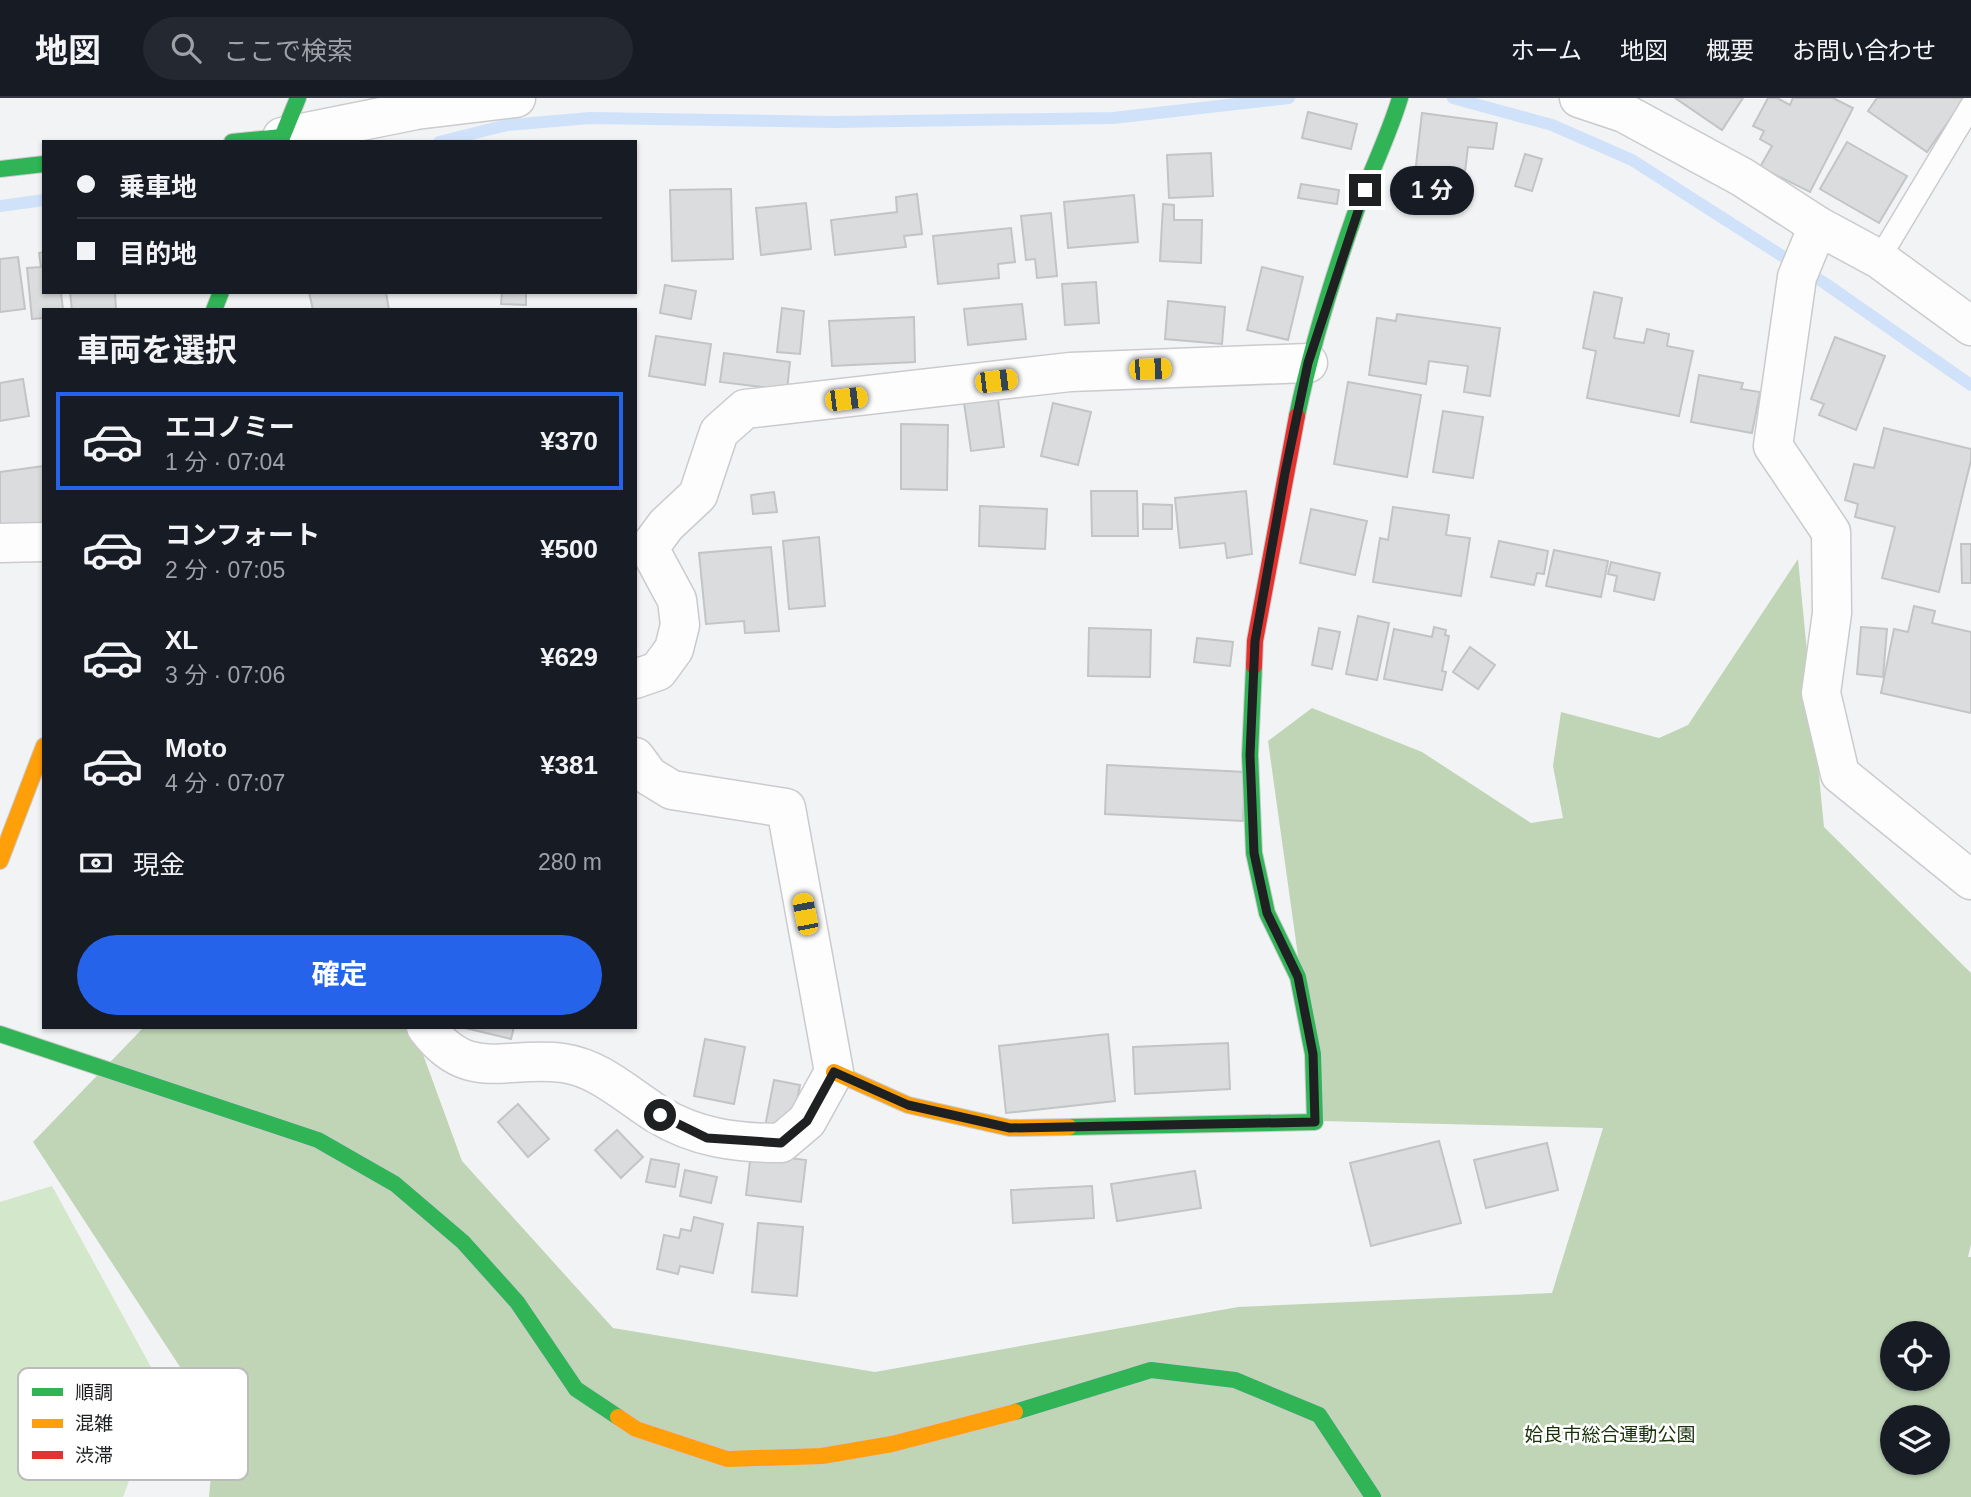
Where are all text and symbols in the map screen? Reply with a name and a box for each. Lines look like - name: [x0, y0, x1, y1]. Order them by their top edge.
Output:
- search box: [143, 17, 633, 80]
- icon: search: [167, 29, 205, 67]
- text: 地図: [35, 32, 101, 69]
- text: ここで検索: [223, 36, 353, 66]
- text: ホーム: [1511, 37, 1582, 64]
- text: 地図: [1620, 37, 1668, 64]
- text: 概要: [1706, 37, 1754, 64]
- text: お問い合わせ: [1792, 37, 1936, 64]
- callout: 1 分: [1390, 166, 1474, 214]
- text: 乗車地: [119, 172, 197, 202]
- route end: [1349, 174, 1381, 206]
- text: 1 分: [1411, 177, 1453, 203]
- text: 目的地: [119, 239, 197, 269]
- text: 車両を選択: [77, 332, 237, 368]
- car: [1129, 358, 1172, 380]
- car: [974, 368, 1019, 394]
- car: [824, 386, 869, 412]
- icon: car: [81, 410, 144, 473]
- text: エコノミー: [165, 412, 295, 442]
- text: ¥370: [540, 426, 598, 456]
- text: 1 分 · 07:04: [165, 449, 285, 475]
- icon: car: [81, 518, 144, 581]
- text: コンフォート: [165, 520, 320, 550]
- text: ¥500: [540, 534, 598, 564]
- text: 2 分 · 07:05: [165, 557, 285, 583]
- text: XL: [165, 625, 198, 655]
- icon: car: [81, 626, 144, 689]
- text: ¥629: [540, 642, 598, 672]
- text: 3 分 · 07:06: [165, 662, 285, 688]
- text: Moto: [165, 733, 227, 763]
- icon: car: [81, 734, 144, 797]
- text: ¥381: [540, 750, 598, 780]
- text: 4 分 · 07:07: [165, 770, 285, 796]
- icon: cash: [77, 844, 115, 882]
- text: 280 m: [538, 849, 602, 875]
- text: 現金: [133, 850, 185, 880]
- car: [791, 891, 820, 937]
- button: 確定: [77, 935, 602, 1015]
- route start: [644, 1099, 676, 1131]
- map controls: [1880, 1321, 1950, 1475]
- button: locate: [1880, 1321, 1950, 1391]
- legend: [18, 1368, 248, 1480]
- text: 順調: [75, 1382, 113, 1403]
- button: layers: [1880, 1405, 1950, 1475]
- text: 混雑: [75, 1413, 113, 1434]
- park label: 姶良市総合運動公園: [1524, 1424, 1696, 1445]
- text: 渋滞: [75, 1445, 113, 1466]

